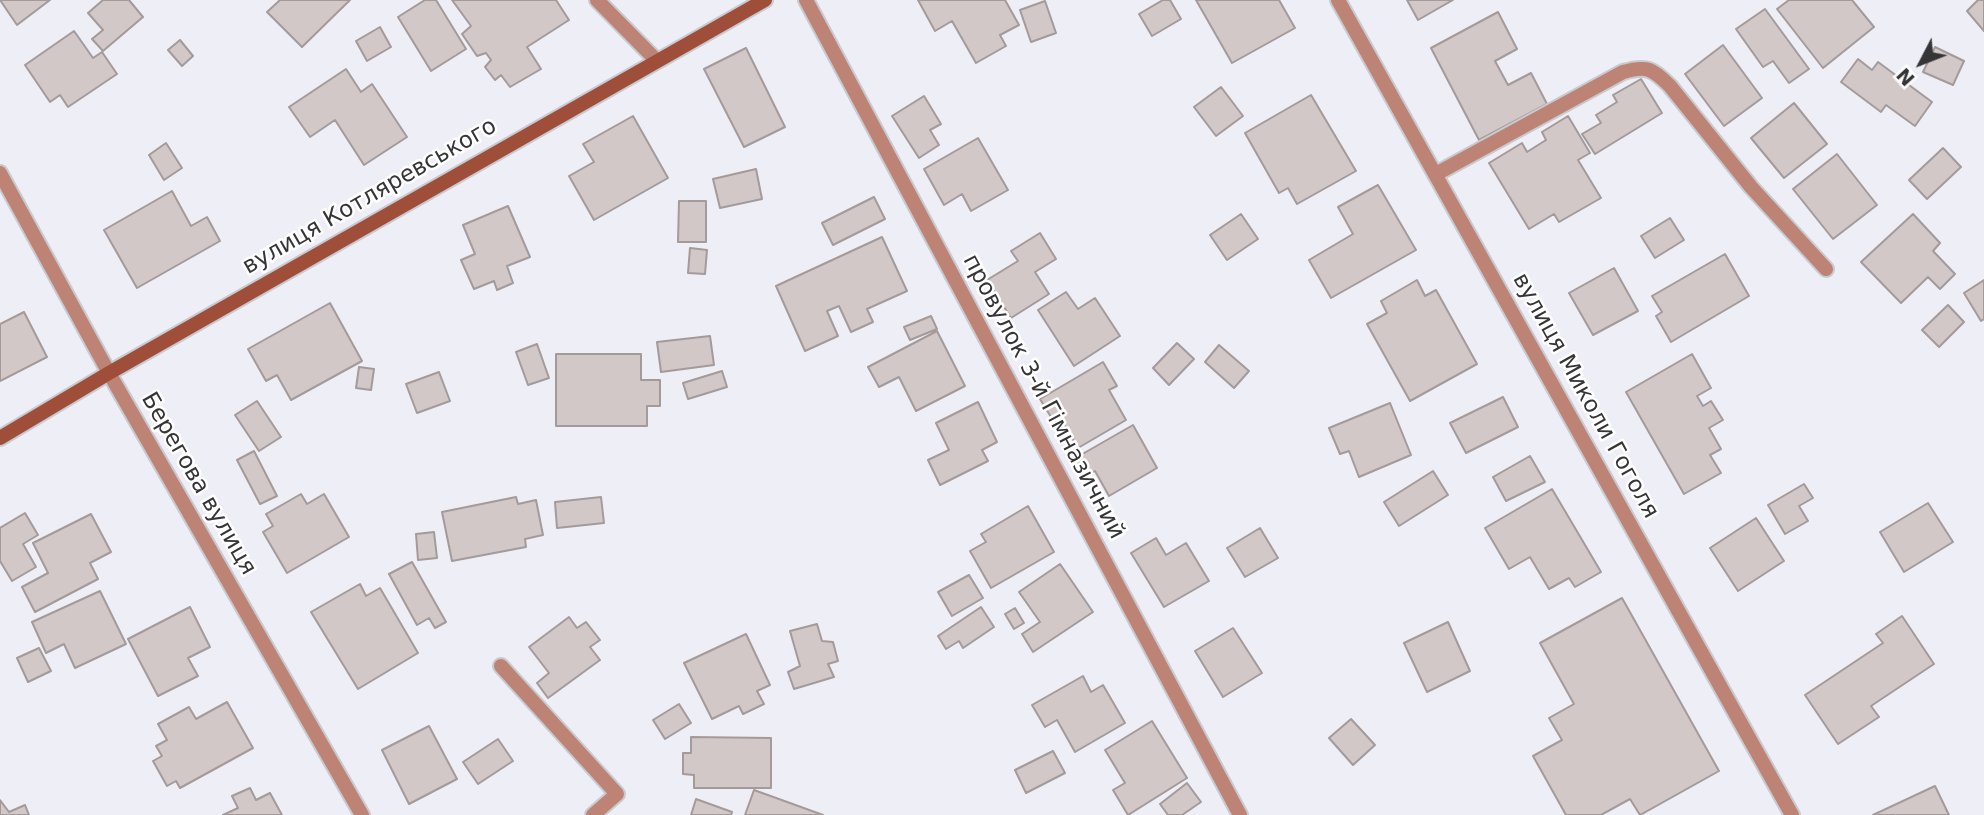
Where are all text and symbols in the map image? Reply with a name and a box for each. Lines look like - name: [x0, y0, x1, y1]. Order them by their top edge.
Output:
- north arrow: [1886, 28, 1956, 98]
- text: N: [1892, 64, 1919, 90]
- street label: вулиця Котляревського: [238, 113, 502, 281]
- street label: провулок 3-й Гімназичний: [956, 250, 1130, 544]
- street label: вулиця Миколи Гоголя: [1506, 269, 1664, 523]
- street label: Берегова вулиця: [135, 388, 261, 580]

